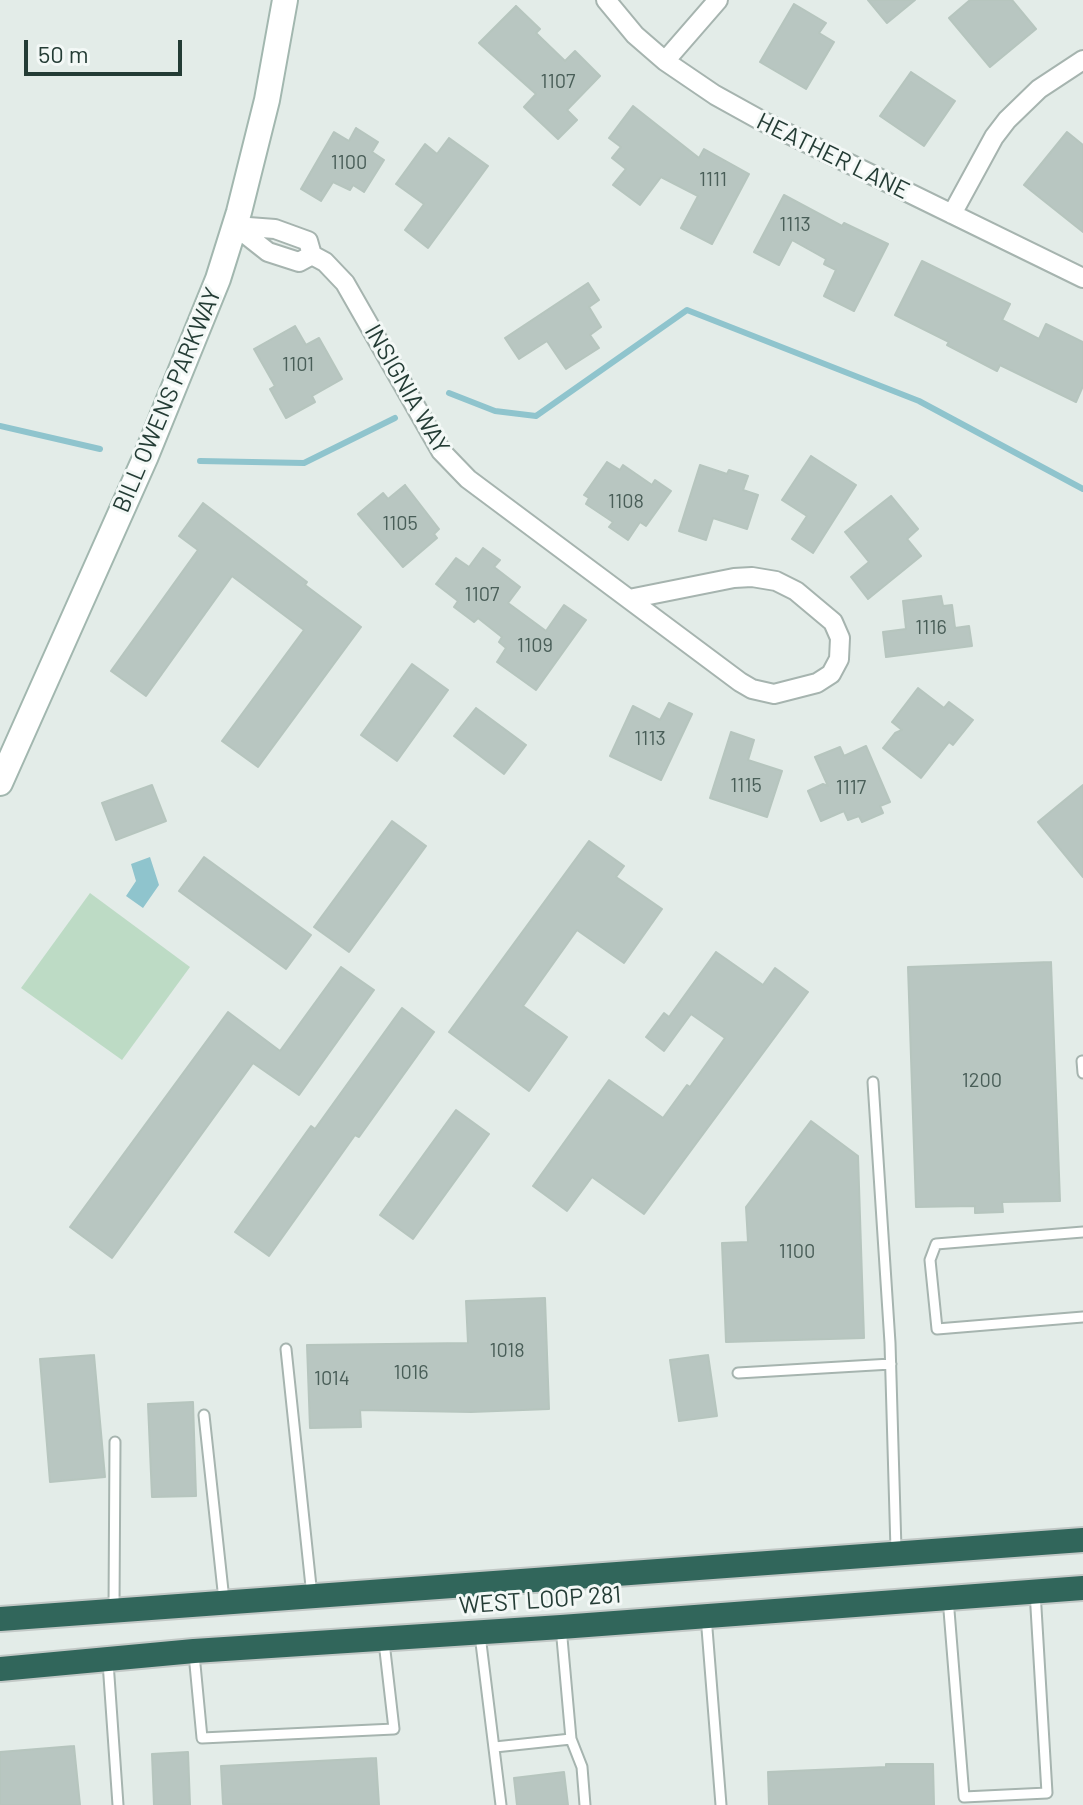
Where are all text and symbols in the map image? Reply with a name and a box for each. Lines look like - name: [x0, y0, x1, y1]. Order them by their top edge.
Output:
- scale bar: [28, 24, 186, 74]
- text: 50 m: [38, 39, 89, 68]
- house number: 1107: [541, 69, 575, 93]
- street label: HEATHER LANE: [752, 107, 914, 205]
- house number: 1100: [331, 150, 367, 174]
- house number: 1111: [699, 167, 727, 191]
- house number: 1113: [779, 212, 811, 236]
- street label: BILL OWENS PARKWAY: [107, 283, 227, 517]
- street label: INSIGNIA WAY: [358, 319, 456, 459]
- house number: 1101: [282, 352, 314, 376]
- house number: 1108: [608, 489, 644, 513]
- house number: 1105: [382, 511, 418, 535]
- house number: 1107: [465, 582, 499, 606]
- house number: 1116: [915, 615, 947, 639]
- house number: 1109: [517, 633, 553, 657]
- house number: 1113: [634, 726, 666, 750]
- house number: 1115: [730, 773, 762, 797]
- house number: 1117: [836, 775, 866, 799]
- house number: 1200: [962, 1068, 1002, 1092]
- house number: 1100: [779, 1239, 815, 1263]
- house number: 1018: [489, 1338, 525, 1362]
- house number: 1016: [393, 1360, 429, 1384]
- house number: 1014: [314, 1366, 350, 1390]
- street label: WEST LOOP 281: [458, 1580, 622, 1620]

